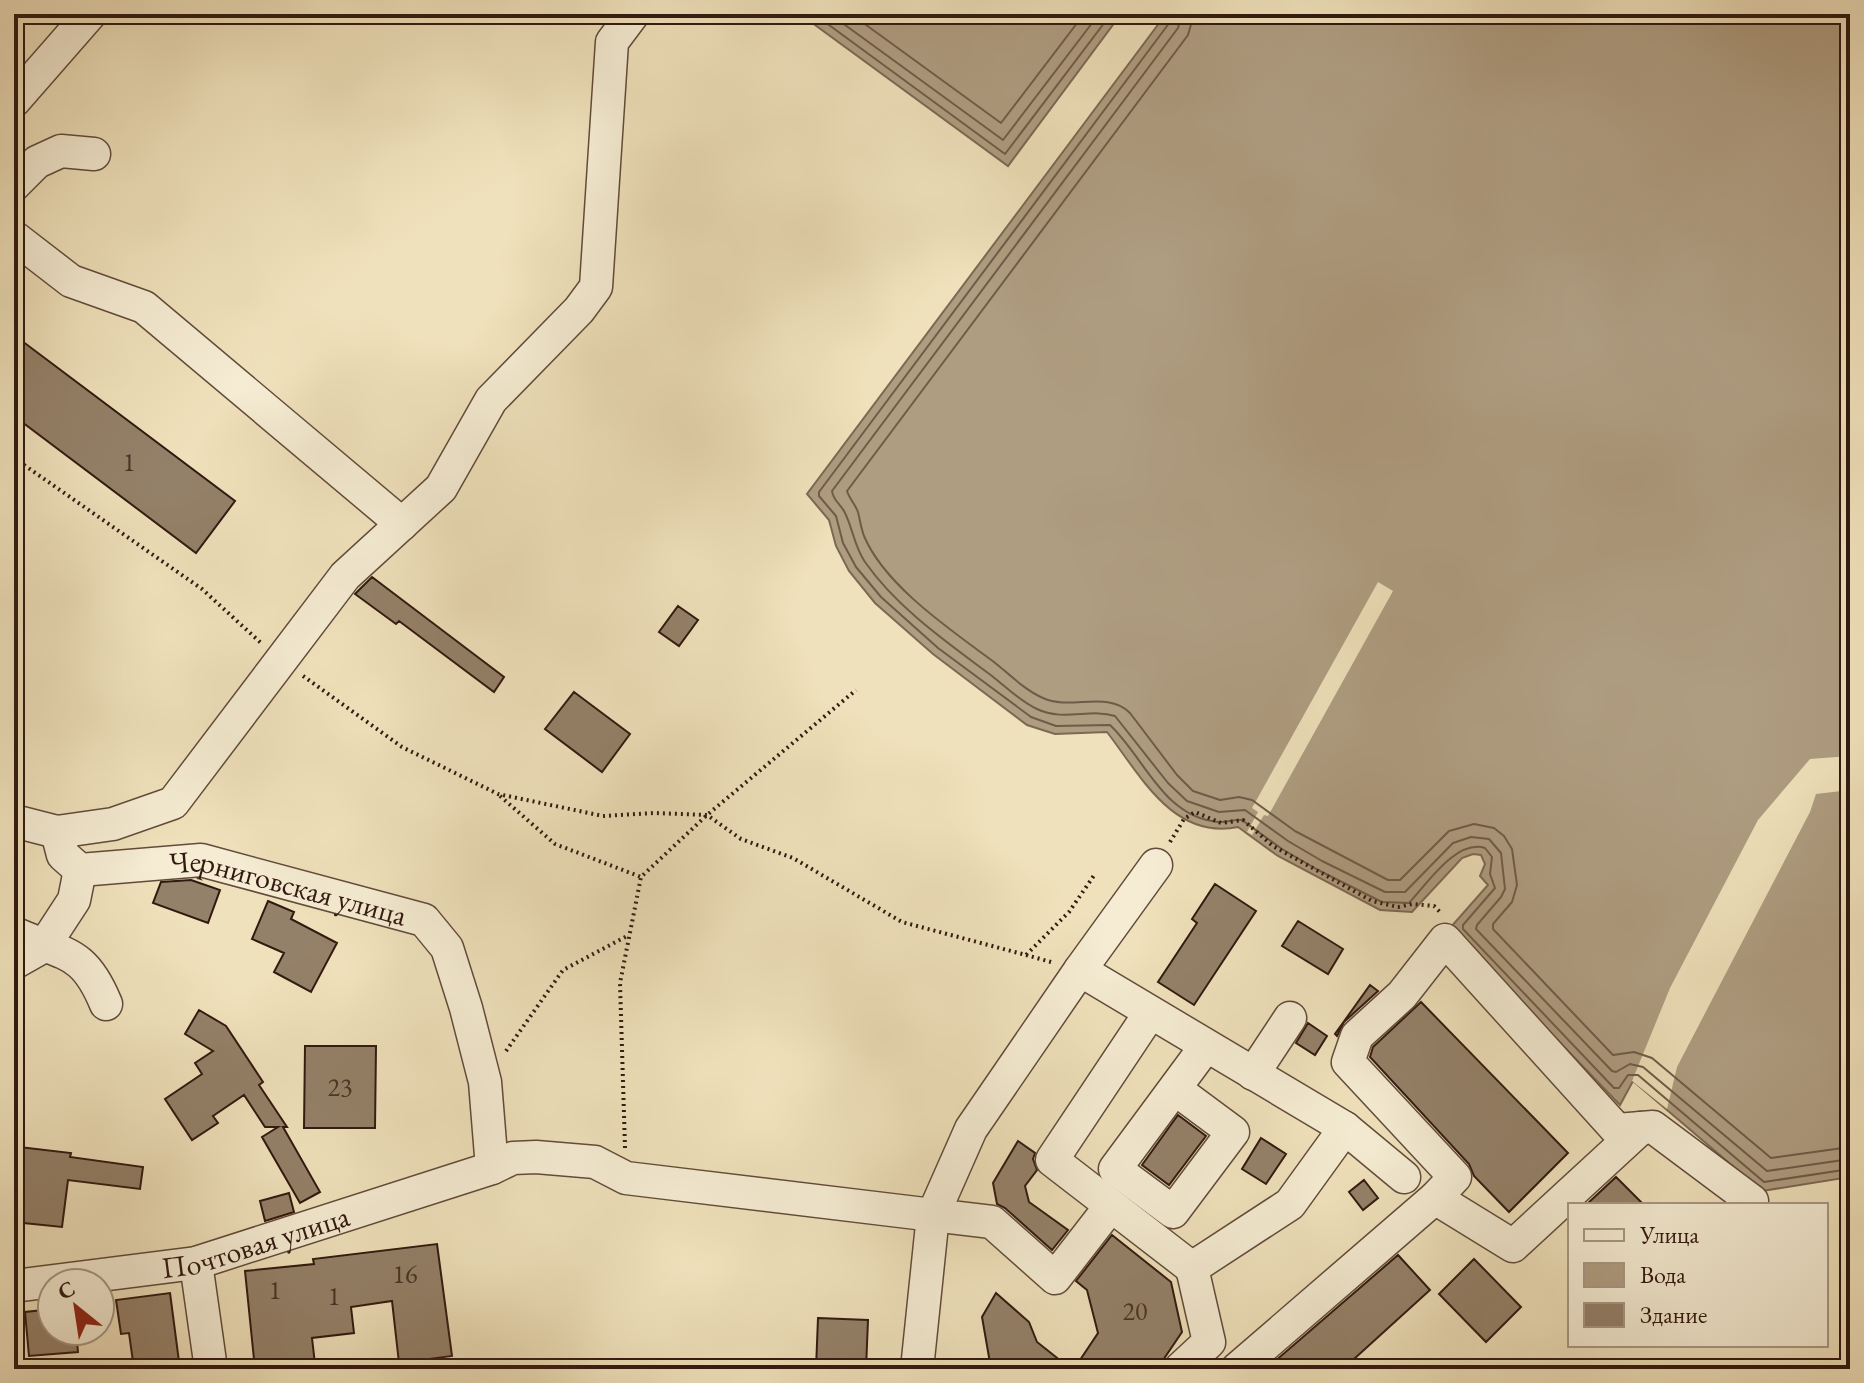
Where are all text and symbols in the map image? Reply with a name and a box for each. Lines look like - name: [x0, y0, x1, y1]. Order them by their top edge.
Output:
- house number: 1: [123, 445, 135, 479]
- street label: Черниговская улица: [167, 841, 411, 934]
- house number: 23: [328, 1070, 352, 1104]
- street label: Почтовая улица: [159, 1196, 354, 1287]
- legend: [1568, 1203, 1828, 1347]
- text: Улица: [1639, 1219, 1699, 1250]
- house number: 16: [393, 1257, 417, 1291]
- text: Вода: [1640, 1259, 1686, 1290]
- north arrow: [36, 1267, 116, 1347]
- house number: 1: [269, 1273, 281, 1307]
- text: С: [52, 1274, 80, 1307]
- house number: 1: [328, 1279, 340, 1313]
- house number: 20: [1123, 1294, 1147, 1328]
- text: Здание: [1640, 1299, 1707, 1330]

